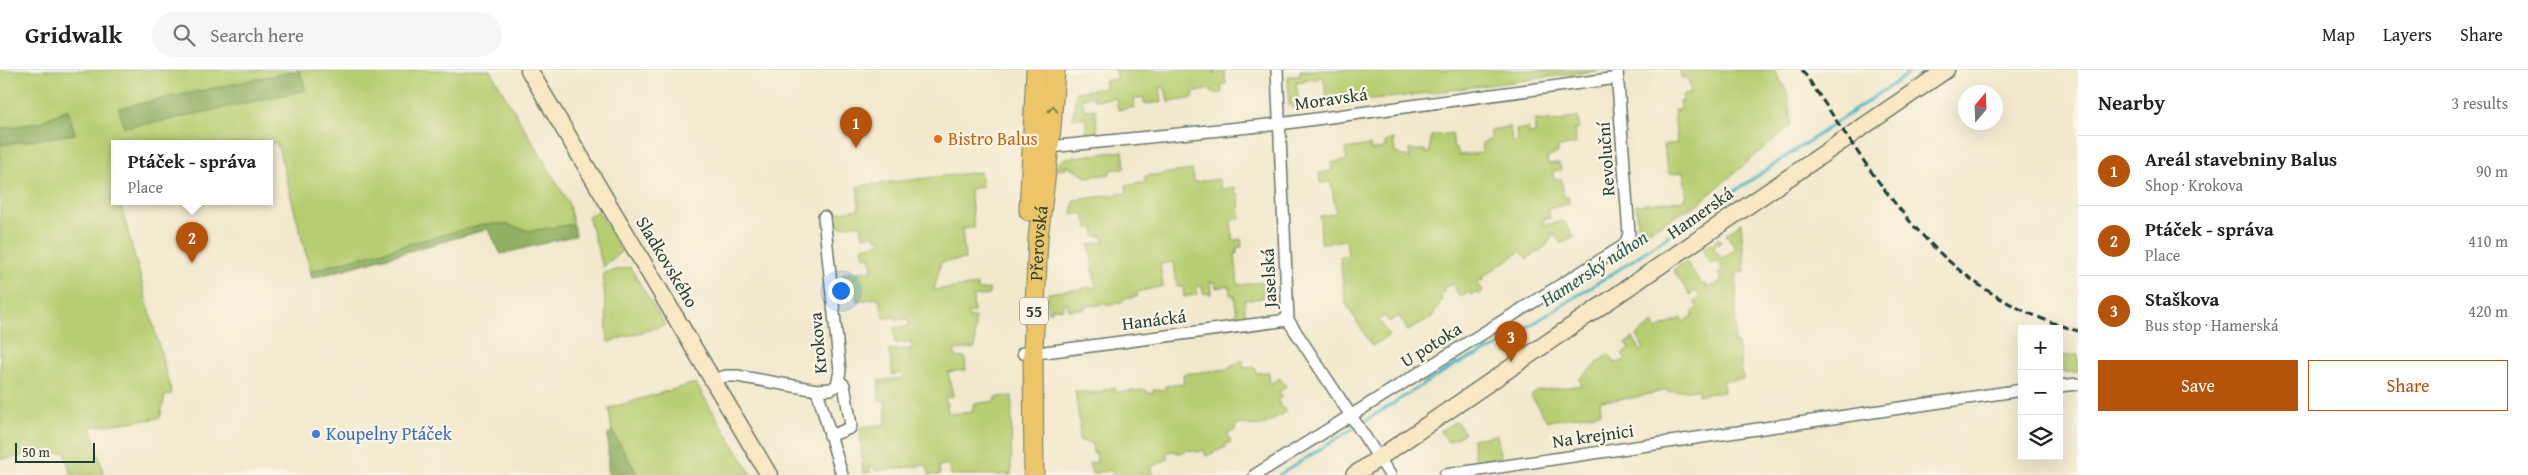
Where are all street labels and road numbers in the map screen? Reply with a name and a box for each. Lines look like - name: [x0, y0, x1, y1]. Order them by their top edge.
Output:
- street label: Moravská: [1293, 80, 1370, 117]
- street label: Revoluční: [1589, 120, 1622, 197]
- street label: Hamerská: [1661, 180, 1739, 245]
- street label: Přerovská: [1022, 204, 1055, 281]
- street label: Sladkovského: [629, 211, 705, 313]
- street label: Jaselská: [1253, 247, 1284, 311]
- road number: 55: [1020, 298, 1048, 325]
- street label: Hanácká: [1120, 302, 1188, 337]
- street label: Krokova: [801, 311, 834, 375]
- street label: U potoka: [1395, 315, 1467, 374]
- street label: Na krejnici: [1550, 416, 1635, 455]

